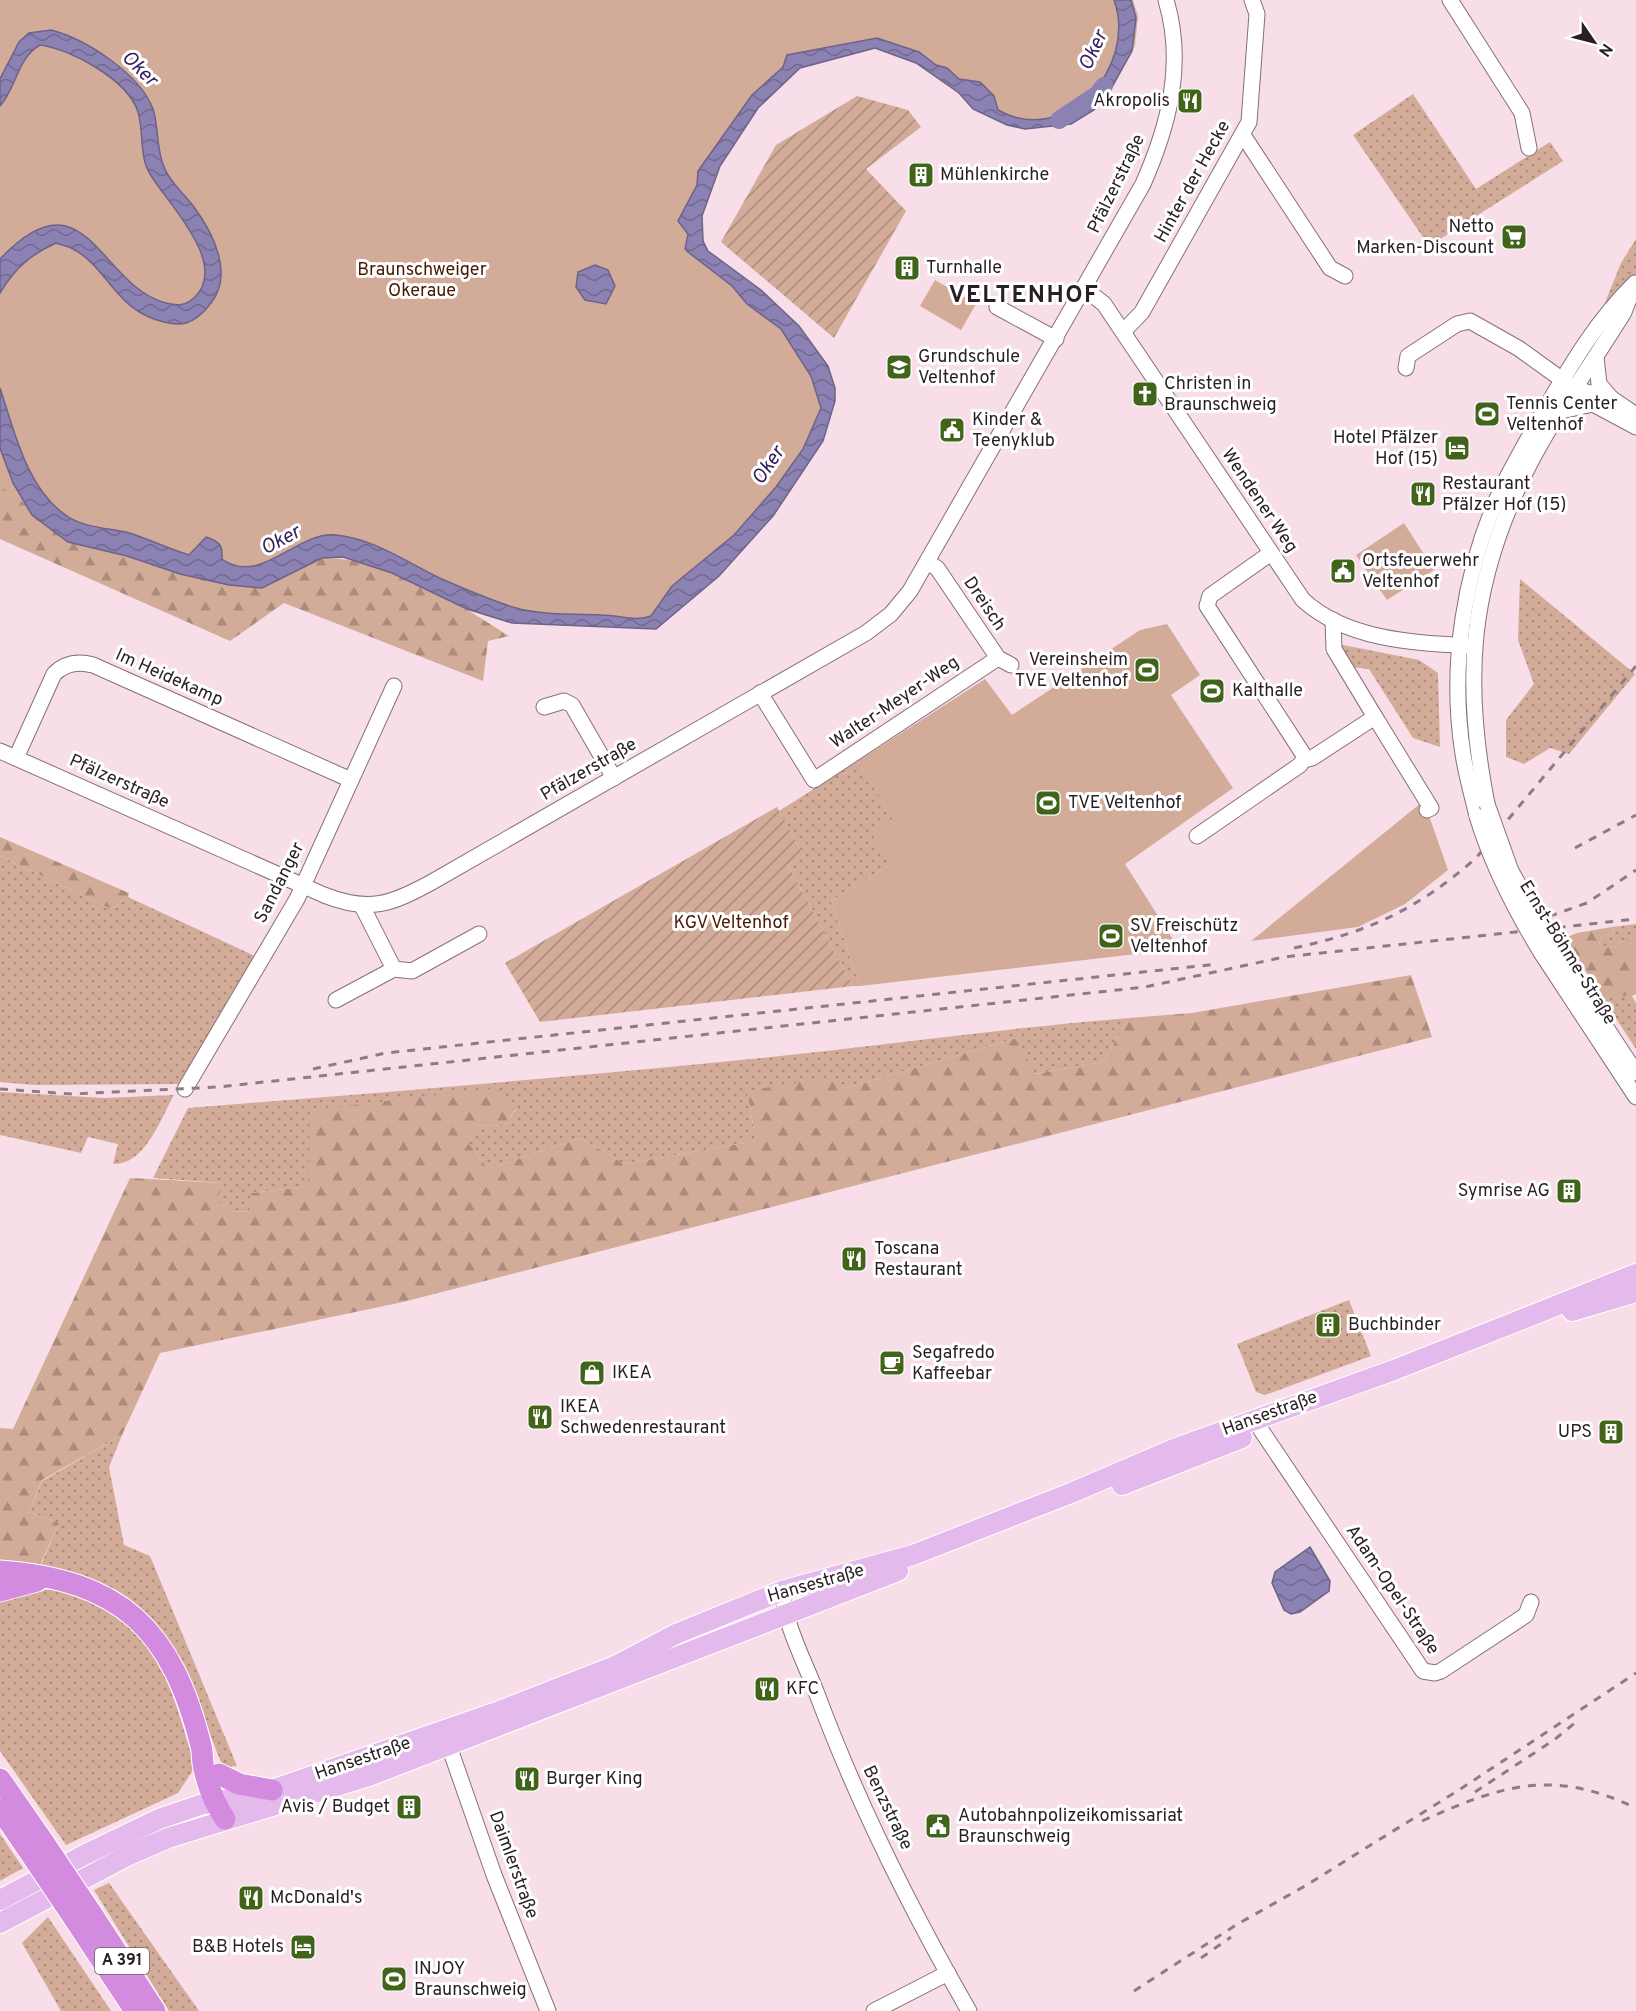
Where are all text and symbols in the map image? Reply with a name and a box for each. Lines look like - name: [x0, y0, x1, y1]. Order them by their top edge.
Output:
- north arrow: [1564, 12, 1624, 72]
- water label: Oker: [1073, 26, 1115, 75]
- text: N: [1593, 39, 1616, 60]
- water label: Oker: [115, 45, 164, 94]
- restaurant icon: Akropolis: [1175, 86, 1205, 116]
- place label: Akropolis: [1093, 90, 1170, 113]
- street label: Hinter der Hecke: [1150, 117, 1236, 247]
- street label: Pfälzerstraße: [1083, 131, 1151, 237]
- building icon: Mühlenkirche: [906, 160, 936, 190]
- place label: Mühlenkirche: [940, 164, 1049, 187]
- place label: Netto Marken-Discount: [1356, 216, 1494, 260]
- supermarket icon: Netto Marken-Discount: [1499, 222, 1529, 252]
- building icon: Turnhalle: [892, 253, 922, 283]
- place label: Turnhalle: [926, 257, 1002, 280]
- park label: Braunschweiger Okeraue: [357, 259, 487, 303]
- district label: VELTENHOF: [949, 281, 1099, 311]
- place label: Grundschule Veltenhof: [918, 346, 1020, 390]
- school or university icon: Grundschule Veltenhof: [884, 352, 914, 382]
- place label: Christen in Braunschweig: [1164, 373, 1277, 417]
- church icon: Christen in Braunschweig: [1130, 379, 1160, 409]
- place label: Tennis Center Veltenhof: [1506, 393, 1617, 437]
- sports icon: Tennis Center Veltenhof: [1472, 399, 1502, 429]
- place label: Kinder & Teenyklub: [972, 409, 1055, 453]
- public building icon: Kinder & Teenyklub: [937, 415, 967, 445]
- place label: Hotel Pfälzer Hof (15): [1333, 427, 1438, 471]
- hotel icon: Hotel Pfälzer Hof (15): [1442, 433, 1472, 463]
- water label: Oker: [747, 440, 792, 490]
- street label: Wendener Weg: [1216, 444, 1302, 558]
- place label: Restaurant Pfälzer Hof (15): [1442, 473, 1567, 517]
- restaurant icon: Restaurant Pfälzer Hof (15): [1408, 479, 1438, 509]
- water label: Oker: [257, 519, 307, 562]
- place label: Ortsfeuerwehr Veltenhof: [1362, 550, 1479, 594]
- public building icon: Ortsfeuerwehr Veltenhof: [1328, 556, 1358, 586]
- street label: Dreisch: [958, 572, 1010, 636]
- street label: Im Heidekamp: [111, 644, 227, 712]
- place label: Vereinsheim TVE Veltenhof: [1015, 649, 1128, 693]
- street label: Walter-Meyer-Weg: [826, 651, 964, 755]
- sports icon: Vereinsheim TVE Veltenhof: [1132, 655, 1162, 685]
- sports icon: Kalthalle: [1197, 676, 1227, 706]
- place label: Kalthalle: [1232, 680, 1303, 703]
- street label: Pfälzerstraße: [537, 733, 641, 807]
- street label: Pfälzerstraße: [65, 750, 173, 814]
- sports icon: TVE Veltenhof: [1033, 788, 1063, 818]
- place label: TVE Veltenhof: [1068, 792, 1181, 815]
- street label: Sandanger: [250, 839, 310, 927]
- street label: Ernst-Böhme-Straße: [1513, 877, 1621, 1029]
- park label: KGV Veltenhof: [674, 912, 788, 935]
- place label: SV Freischütz Veltenhof: [1130, 915, 1238, 959]
- sports icon: SV Freischütz Veltenhof: [1096, 921, 1126, 951]
- building icon: Symrise AG: [1554, 1176, 1584, 1206]
- place label: Symrise AG: [1458, 1180, 1550, 1203]
- place label: Toscana Restaurant: [874, 1238, 963, 1282]
- restaurant icon: Toscana Restaurant: [839, 1244, 869, 1274]
- building icon: Buchbinder: [1313, 1310, 1343, 1340]
- place label: Buchbinder: [1348, 1314, 1441, 1337]
- place label: Segafredo Kaffeebar: [912, 1342, 995, 1386]
- cafe icon: Segafredo Kaffeebar: [877, 1348, 907, 1378]
- shop icon: IKEA: [577, 1358, 607, 1388]
- place label: IKEA: [612, 1362, 652, 1385]
- street label: Hansestraße: [1219, 1386, 1321, 1442]
- place label: IKEA Schwedenrestaurant: [560, 1396, 726, 1440]
- restaurant icon: IKEA Schwedenrestaurant: [525, 1402, 555, 1432]
- building icon: UPS: [1596, 1417, 1626, 1447]
- place label: UPS: [1558, 1421, 1592, 1444]
- street label: Adam-Opel-Straße: [1340, 1521, 1444, 1659]
- street label: Hansestraße: [765, 1559, 867, 1609]
- restaurant icon: KFC: [752, 1674, 782, 1704]
- place label: KFC: [786, 1678, 819, 1701]
- street label: Hansestraße: [312, 1732, 414, 1786]
- street label: Benzstraße: [857, 1762, 917, 1854]
- restaurant icon: Burger King: [512, 1764, 542, 1794]
- place label: Burger King: [546, 1768, 643, 1791]
- building icon: Avis / Budget: [394, 1792, 424, 1822]
- place label: Avis / Budget: [281, 1796, 390, 1819]
- place label: Autobahnpolizeikomissariat Braunschweig: [958, 1805, 1183, 1849]
- street label: Daimlerstraße: [483, 1808, 543, 1922]
- public building icon: Autobahnpolizeikomissariat Braunschweig: [923, 1811, 953, 1841]
- restaurant icon: McDonald's: [236, 1883, 266, 1913]
- place label: McDonald's: [270, 1887, 362, 1910]
- hotel icon: B&B Hotels: [288, 1932, 318, 1962]
- place label: B&B Hotels: [192, 1936, 284, 1959]
- road number: A 391: [95, 1948, 149, 1974]
- place label: INJOY Braunschweig: [414, 1958, 527, 2002]
- sports icon: INJOY Braunschweig: [379, 1964, 409, 1994]

